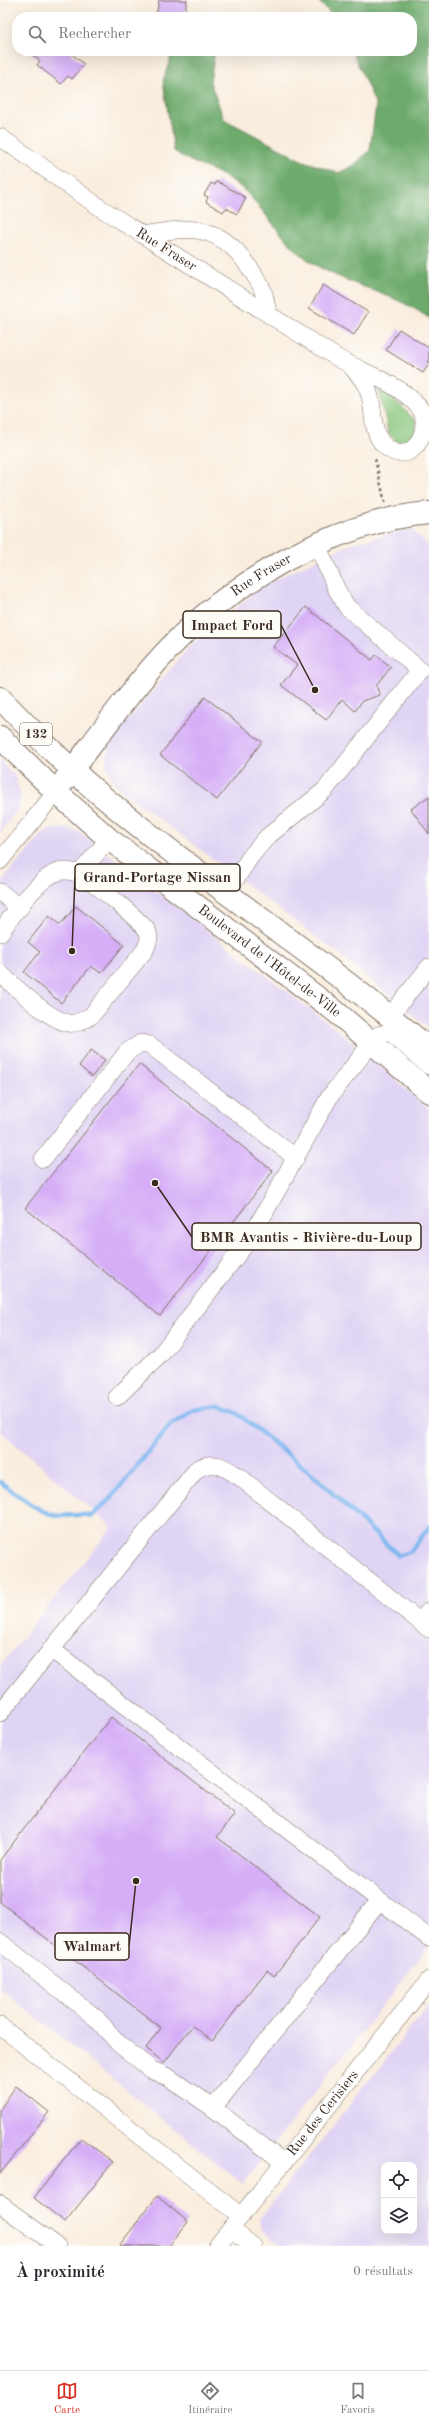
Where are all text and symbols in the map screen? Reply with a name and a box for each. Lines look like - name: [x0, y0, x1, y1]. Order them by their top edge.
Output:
- search box: [12, 12, 417, 56]
- icon: search: [26, 23, 48, 45]
- text: Rechercher: [58, 27, 131, 42]
- street label: Rue Fraser: [134, 226, 199, 274]
- street label: Rue Fraser: [228, 551, 294, 599]
- callout: Impact Ford: [183, 611, 281, 638]
- text: Impact Ford: [191, 619, 273, 634]
- road number: 132: [20, 723, 52, 745]
- callout: Grand-Portage Nissan: [75, 864, 240, 891]
- text: Grand-Portage Nissan: [83, 871, 231, 886]
- street label: Boulevard de l'Hôtel-de-Ville: [195, 902, 344, 1020]
- callout: BMR Avantis - Rivière-du-Loup: [192, 1223, 421, 1250]
- text: BMR Avantis - Rivière-du-Loup: [200, 1231, 412, 1246]
- callout: Walmart: [55, 1933, 129, 1960]
- text: Walmart: [63, 1940, 122, 1955]
- street label: Rue des Cerisiers: [285, 2068, 361, 2159]
- map controls: [381, 2162, 417, 2234]
- button: locate: [381, 2162, 417, 2198]
- button: layers: [381, 2198, 417, 2234]
- text: À proximité: [16, 2264, 105, 2281]
- text: 0 résultats: [353, 2265, 413, 2278]
- tab: Carte: [54, 2380, 80, 2418]
- tab: Itinéraire: [188, 2380, 233, 2418]
- tab: Favoris: [340, 2380, 375, 2418]

